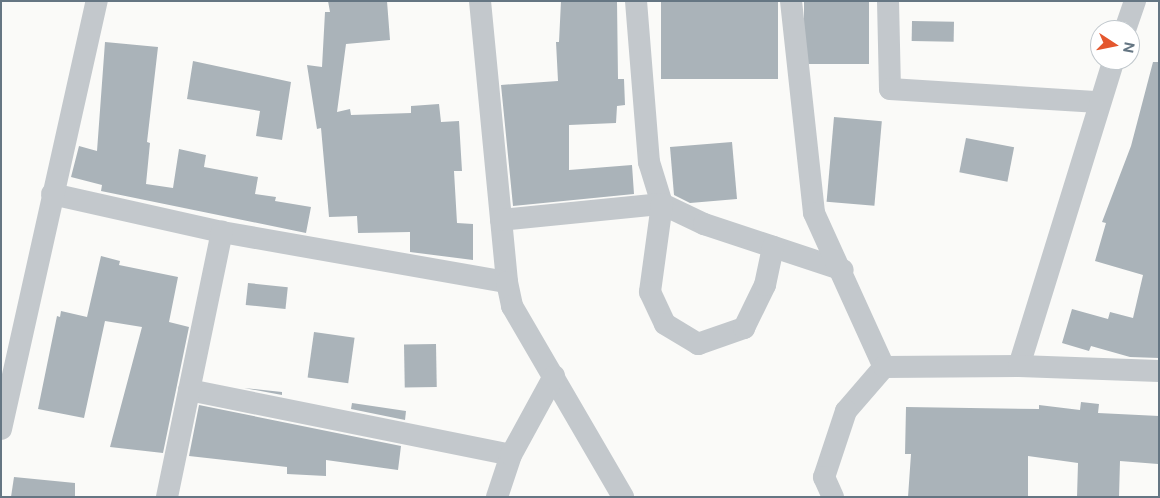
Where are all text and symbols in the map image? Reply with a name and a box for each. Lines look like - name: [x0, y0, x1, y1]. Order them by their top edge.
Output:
- north arrow: [1090, 20, 1140, 70]
- text: N: [1120, 41, 1138, 55]

